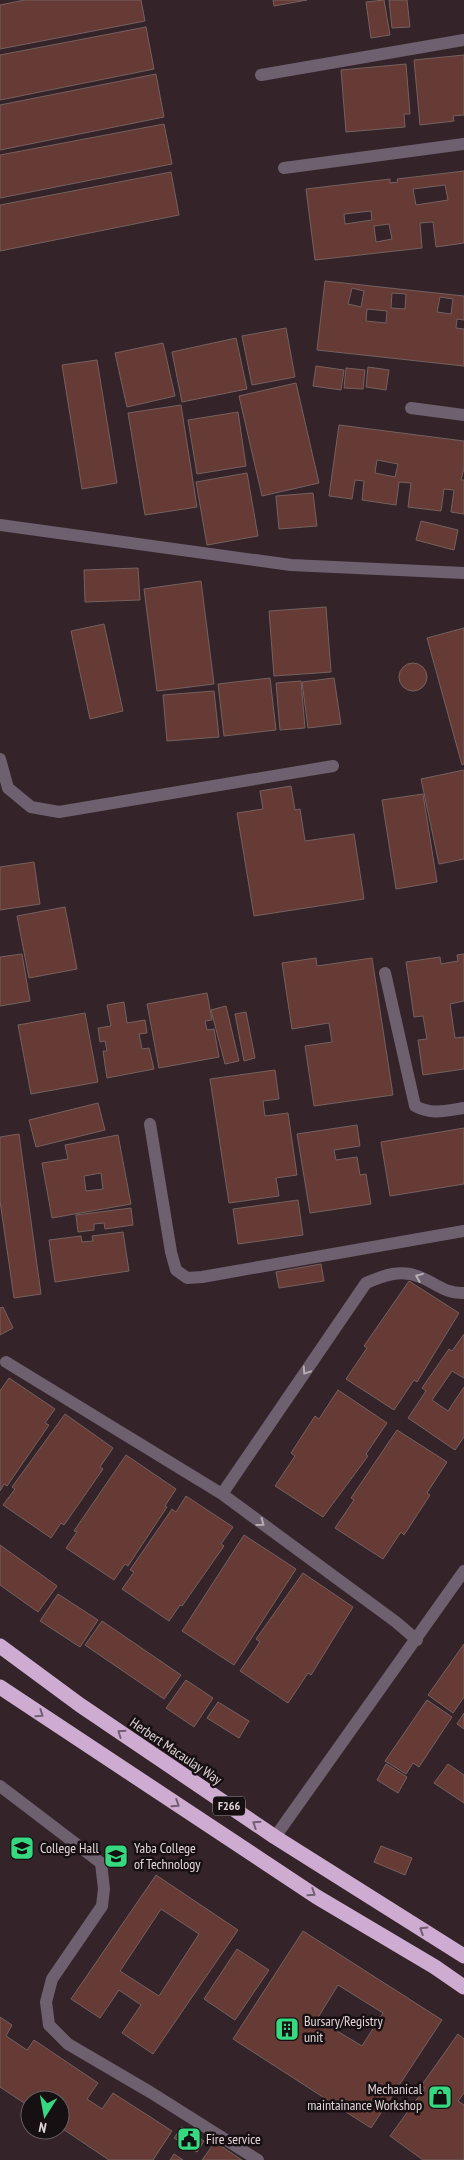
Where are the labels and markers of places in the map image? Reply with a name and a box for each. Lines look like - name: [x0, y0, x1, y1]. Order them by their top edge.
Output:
- school or university icon: College Hall: [9, 1835, 35, 1861]
- place label: College Hall: [40, 1839, 99, 1857]
- place label: Yaba College of Technology: [134, 1839, 201, 1873]
- school or university icon: Yaba College of Technology: [103, 1843, 129, 1869]
- place label: Bursary/Registry unit: [304, 2012, 383, 2046]
- building icon: Bursary/Registry unit: [274, 2016, 300, 2042]
- place label: Mechanical maintainance Workshop: [307, 2080, 423, 2114]
- shop icon: Mechanical maintainance Workshop: [427, 2084, 453, 2110]
- public building icon: Fire service: [176, 2126, 202, 2152]
- place label: Fire service: [206, 2130, 261, 2148]

